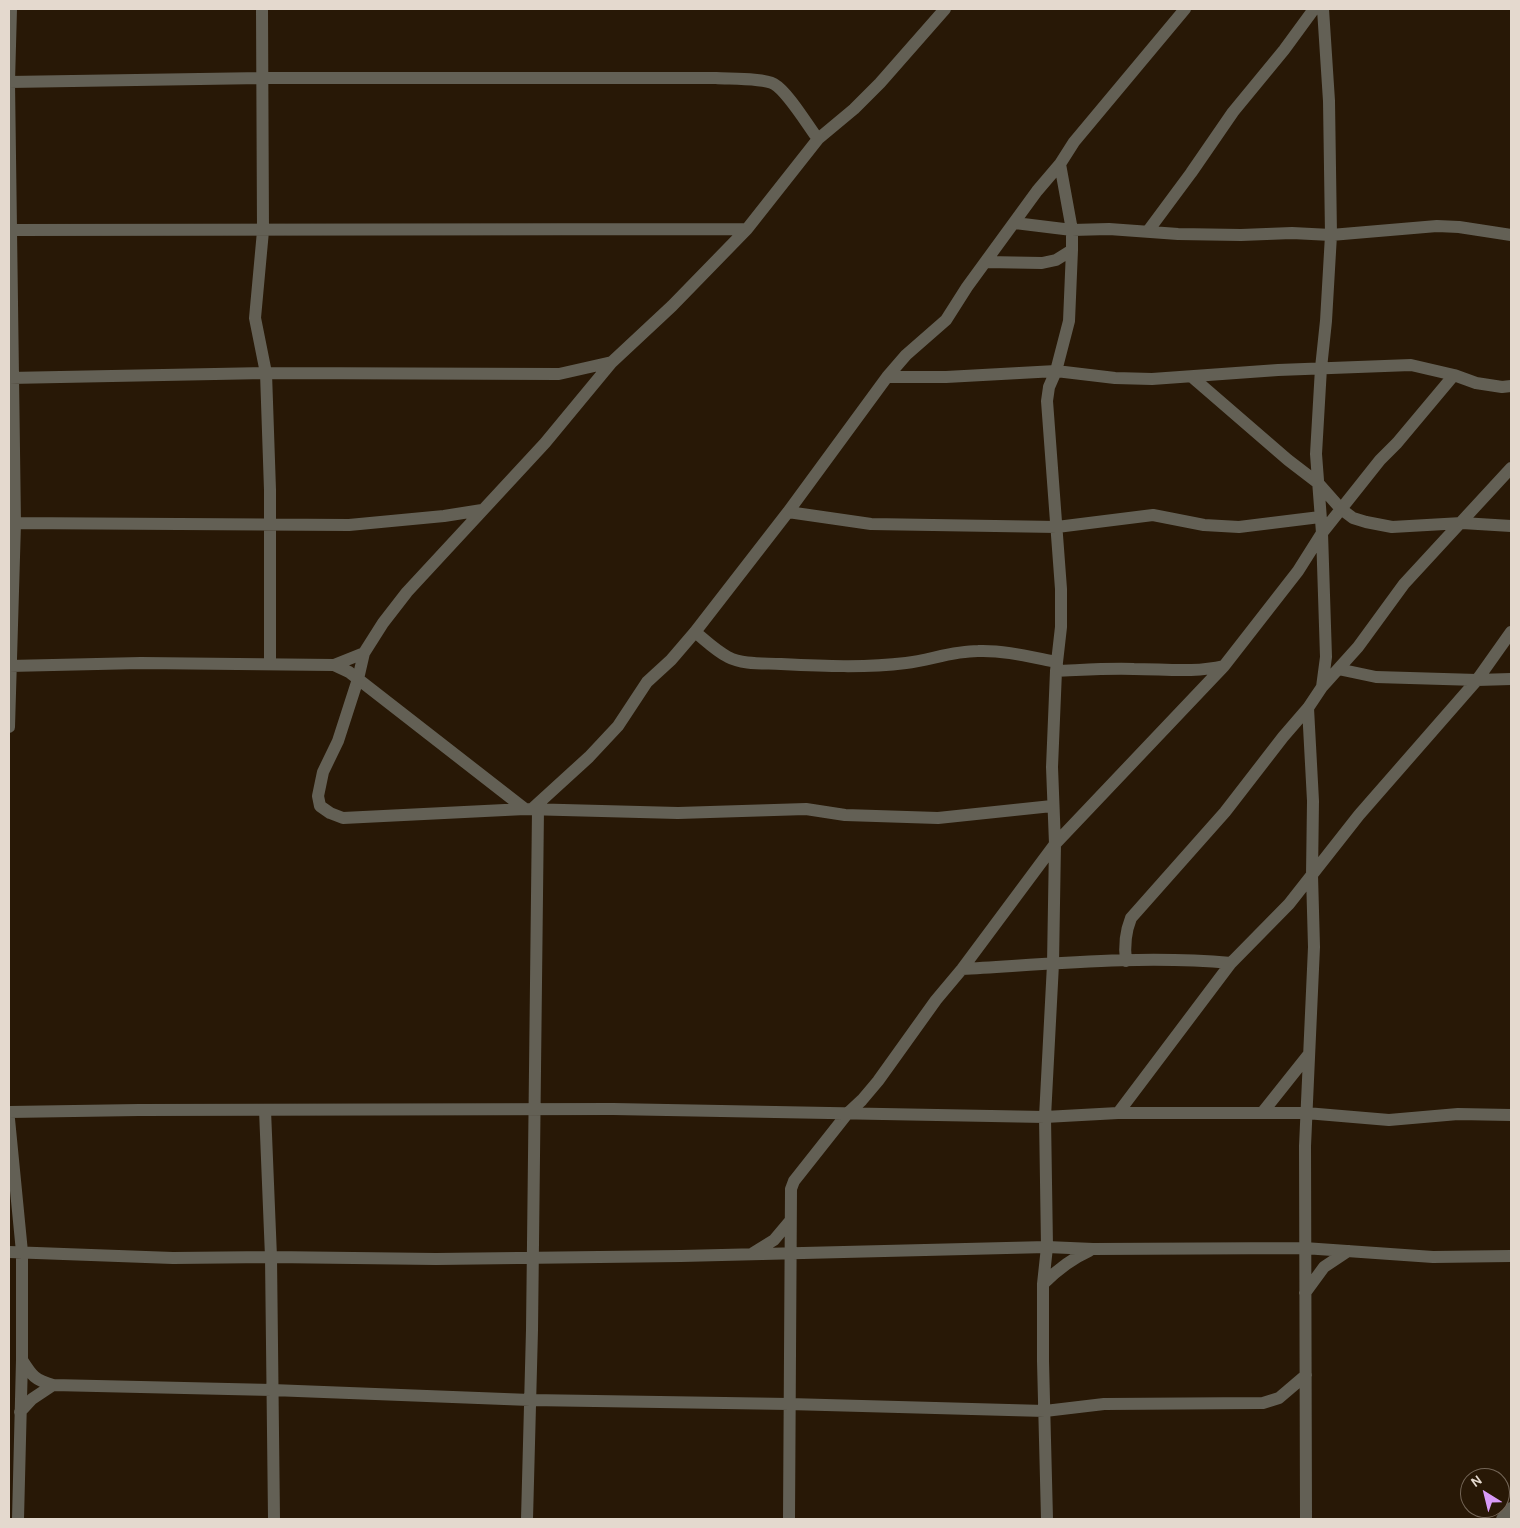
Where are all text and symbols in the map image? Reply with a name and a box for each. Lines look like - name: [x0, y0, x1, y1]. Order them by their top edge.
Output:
- north arrow: [1460, 1468, 1510, 1518]
- text: N: [1467, 1471, 1486, 1491]

